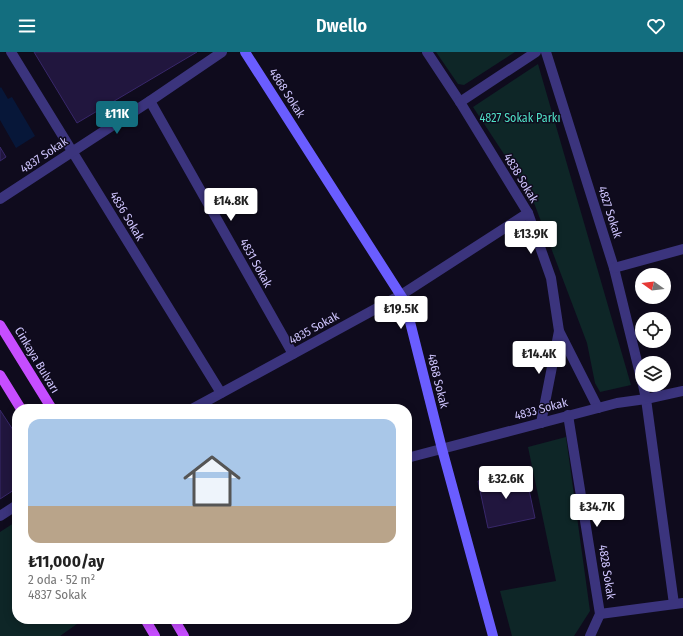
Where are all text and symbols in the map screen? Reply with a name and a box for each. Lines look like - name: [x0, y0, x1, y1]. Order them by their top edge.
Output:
- icon: menu: [16, 15, 38, 37]
- text: Dwello: [316, 15, 367, 37]
- icon: heart: [645, 15, 667, 37]
- street label: 4868 Sokak: [266, 66, 308, 121]
- pin: ₺11K: [93, 101, 141, 135]
- text: ₺11K: [105, 106, 129, 121]
- park label: 4827 Sokak Parkı: [480, 111, 560, 125]
- street label: 4837 Sokak: [18, 134, 71, 176]
- street label: 4838 Sokak: [501, 151, 541, 206]
- street label: 4827 Sokak: [595, 184, 625, 240]
- pin: ₺14.8K: [198, 188, 264, 222]
- street label: 4836 Sokak: [107, 189, 147, 244]
- text: ₺14.8K: [213, 193, 249, 208]
- pin: ₺13.9K: [498, 221, 564, 255]
- text: ₺13.9K: [514, 226, 548, 241]
- street label: 4831 Sokak: [237, 236, 275, 290]
- north arrow: [635, 268, 671, 304]
- map controls: [635, 268, 671, 392]
- pin: ₺19.5K: [368, 296, 434, 330]
- text: ₺19.5K: [384, 301, 418, 316]
- street label: 4835 Sokak: [287, 308, 342, 347]
- button: locate: [635, 312, 671, 348]
- street label: Cinkaya Bulvarı: [12, 324, 62, 396]
- pin: ₺14.4K: [506, 341, 572, 375]
- text: ₺14.4K: [522, 346, 556, 361]
- street label: 4868 Sokak: [424, 352, 452, 410]
- button: layers: [635, 356, 671, 392]
- street label: 4833 Sokak: [513, 395, 570, 423]
- icon: home: [176, 445, 248, 517]
- pin: ₺32.6K: [473, 466, 539, 500]
- text: ₺32.6K: [488, 471, 524, 486]
- pin: ₺34.7K: [564, 494, 630, 528]
- text: ₺34.7K: [579, 499, 615, 514]
- street label: 4828 Sokak: [596, 544, 618, 601]
- text: ₺11,000/ay: [28, 551, 104, 572]
- text: 2 oda · 52 m²: [28, 572, 95, 587]
- text: 4837 Sokak: [28, 587, 87, 602]

